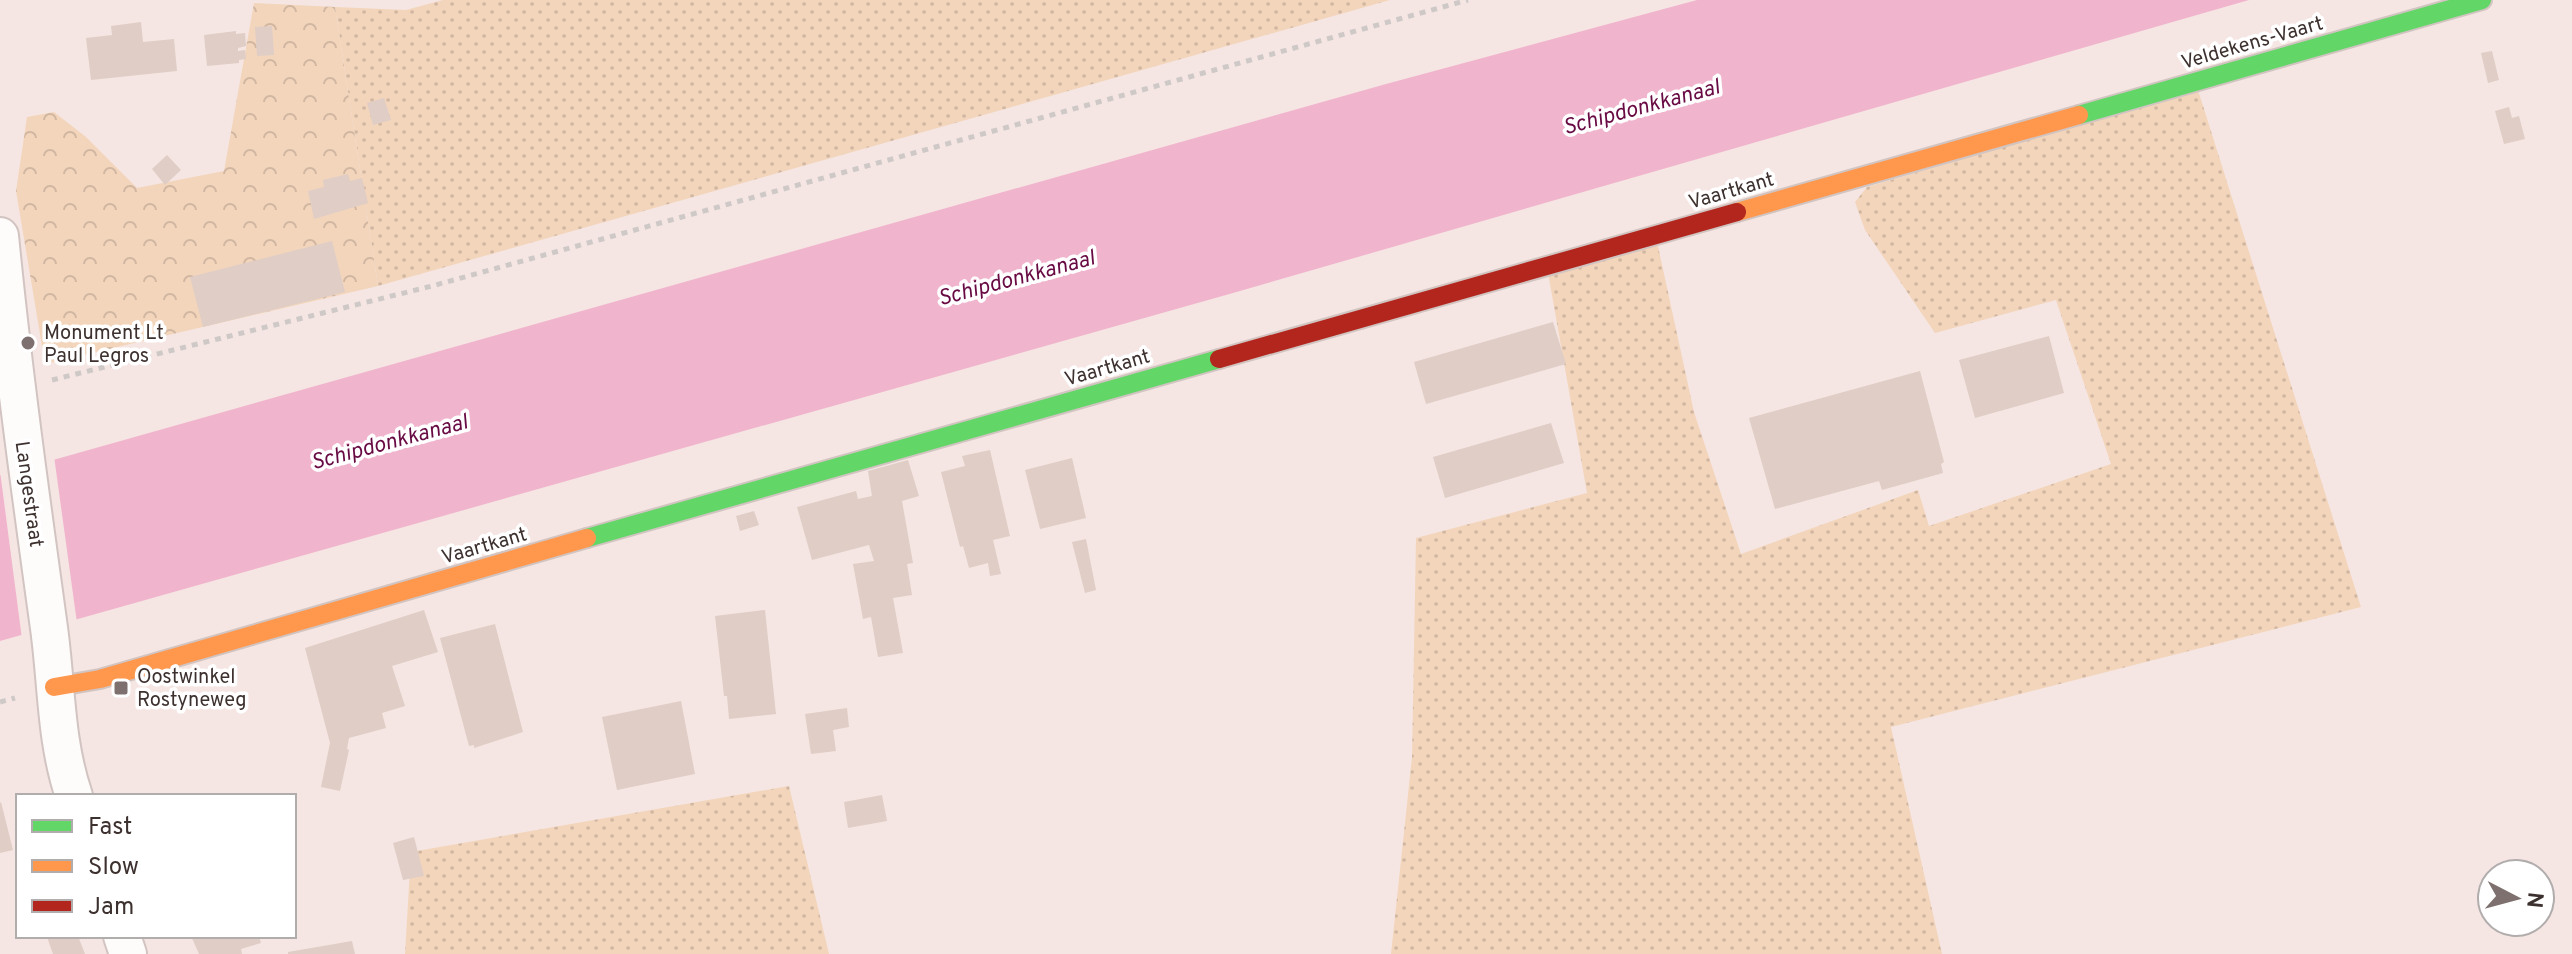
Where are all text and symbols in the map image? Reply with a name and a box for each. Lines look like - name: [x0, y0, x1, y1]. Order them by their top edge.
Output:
- street label: Veldekens-Vaart: [2179, 11, 2326, 77]
- water label: Schipdonkkanaal: [1560, 74, 1724, 142]
- street label: Vaartkant: [1686, 167, 1777, 217]
- water label: Schipdonkkanaal: [935, 245, 1099, 313]
- place label: Monument Lt Paul Legros: [44, 321, 164, 370]
- marker: Monument Lt Paul Legros: [19, 334, 37, 352]
- street label: Vaartkant: [1062, 344, 1153, 394]
- water label: Schipdonkkanaal: [308, 409, 472, 477]
- street label: Langestraat: [8, 440, 48, 549]
- street label: Vaartkant: [439, 522, 530, 572]
- place label: Oostwinkel Rostyneweg: [137, 665, 247, 714]
- marker: Oostwinkel Rostyneweg: [112, 679, 130, 697]
- legend: [16, 794, 296, 938]
- text: Fast: [88, 813, 132, 843]
- text: Slow: [88, 853, 139, 883]
- north arrow: [2476, 858, 2556, 938]
- text: N: [2519, 891, 2548, 909]
- text: Jam: [88, 893, 134, 923]

